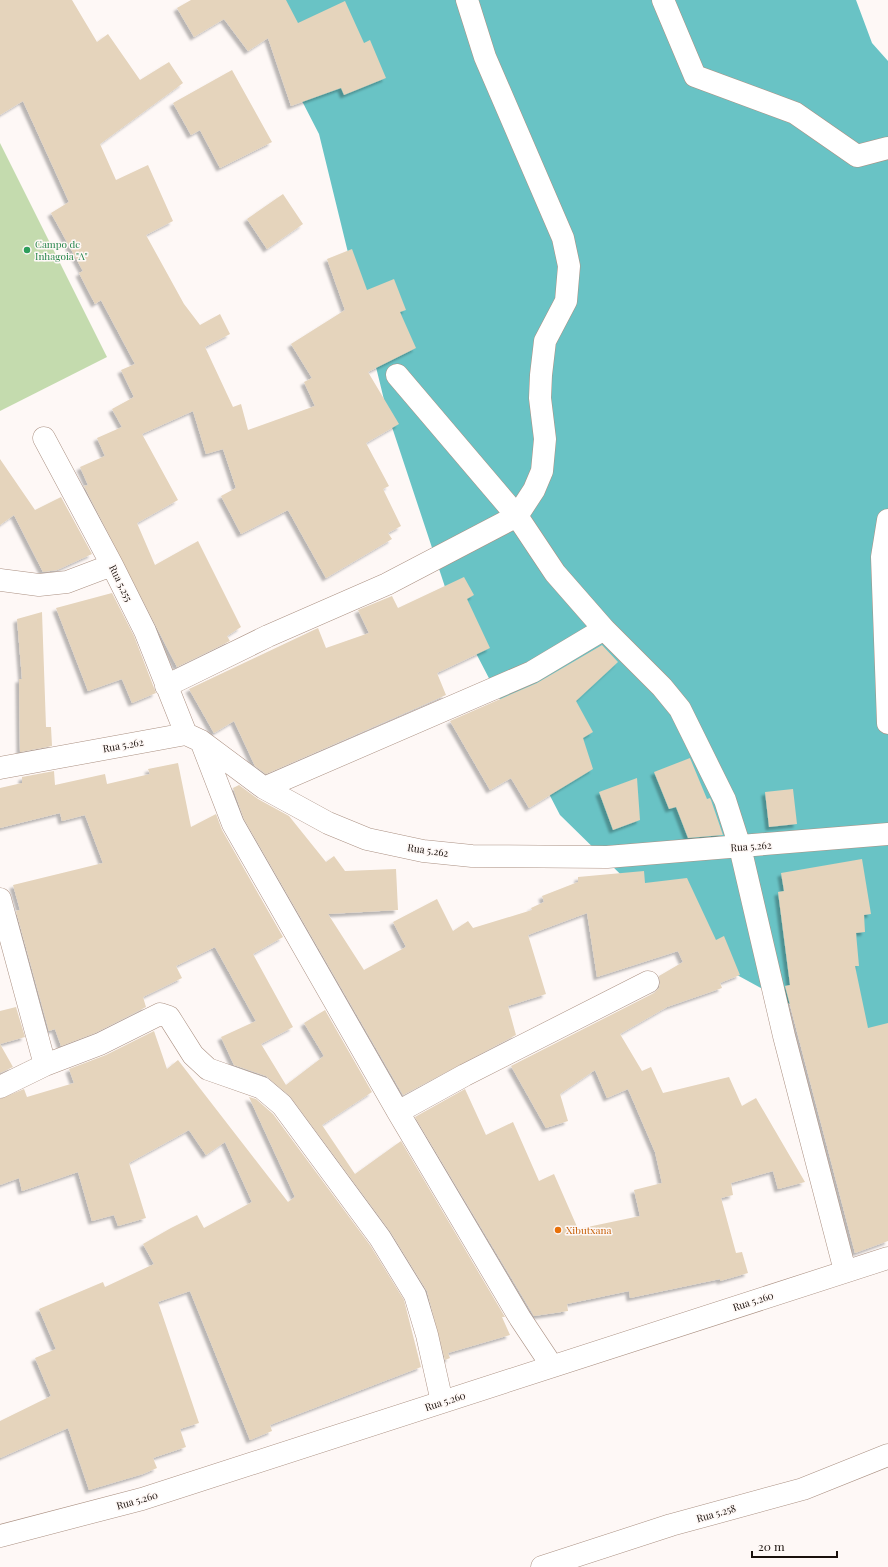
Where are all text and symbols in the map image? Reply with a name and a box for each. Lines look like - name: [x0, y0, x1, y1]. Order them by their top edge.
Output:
- place label: Campo de Inhagoia "A": [35, 237, 88, 263]
- marker: Campo de Inhagoia "A": [22, 245, 32, 255]
- street label: Rua 5.255: [106, 562, 136, 604]
- street label: Rua 5.262: [102, 735, 145, 755]
- street label: Rua 5.262: [730, 838, 772, 854]
- street label: Rua 5.262: [407, 840, 450, 860]
- place label: Xibutxana: [566, 1223, 611, 1237]
- marker: Xibutxana: [553, 1225, 563, 1235]
- street label: Rua 5.260: [731, 1288, 775, 1314]
- street label: Rua 5.260: [423, 1388, 467, 1414]
- street label: Rua 5.260: [115, 1487, 159, 1513]
- street label: Rua 5.258: [695, 1501, 737, 1525]
- scale bar: [752, 1533, 837, 1559]
- text: 20 m: [758, 1538, 785, 1554]

